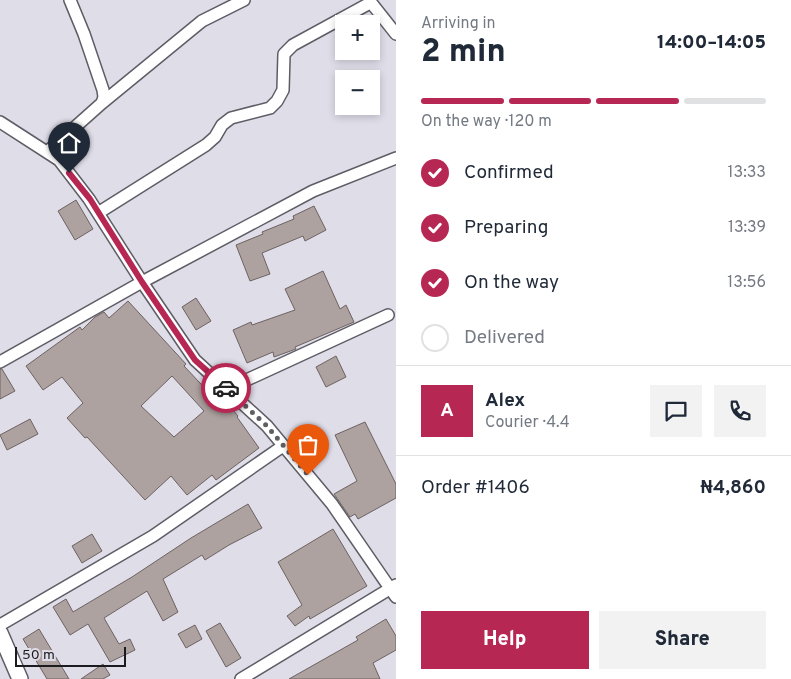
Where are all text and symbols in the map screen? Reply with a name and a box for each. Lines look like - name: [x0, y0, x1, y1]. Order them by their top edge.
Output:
- text: Arriving in: [421, 14, 496, 34]
- map controls: [335, 15, 380, 115]
- button: +: [335, 15, 380, 60]
- text: 14:00–14:05: [657, 31, 766, 55]
- text: 2 min: [421, 33, 506, 73]
- button: −: [335, 70, 380, 115]
- text: On the way · 120 m: [421, 112, 552, 132]
- pin: [48, 122, 90, 173]
- icon: home: [55, 129, 83, 157]
- icon: check: [421, 159, 449, 187]
- text: Confirmed: [464, 161, 554, 185]
- text: 13:33: [728, 163, 766, 183]
- icon: check: [421, 214, 449, 242]
- text: Preparing: [464, 216, 548, 240]
- text: 13:39: [728, 218, 766, 238]
- icon: check: [421, 269, 449, 297]
- text: On the way: [464, 271, 559, 295]
- text: 13:56: [727, 273, 766, 293]
- text: Delivered: [464, 326, 545, 350]
- courier: [201, 363, 251, 413]
- icon: car: [212, 374, 240, 402]
- button: chat: [650, 385, 702, 437]
- button: phone: [714, 385, 766, 437]
- text: Alex: [485, 389, 525, 413]
- text: A: [440, 399, 454, 423]
- text: Courier · 4.4: [485, 413, 570, 433]
- pin: [287, 424, 329, 475]
- icon: bag: [294, 431, 322, 459]
- text: Order #1406: [421, 476, 530, 500]
- text: ₦4,860: [700, 476, 766, 500]
- button: Help: [421, 611, 589, 669]
- button: Share: [599, 611, 766, 669]
- scale bar: [15, 644, 126, 667]
- text: 50 m: [22, 647, 55, 664]

